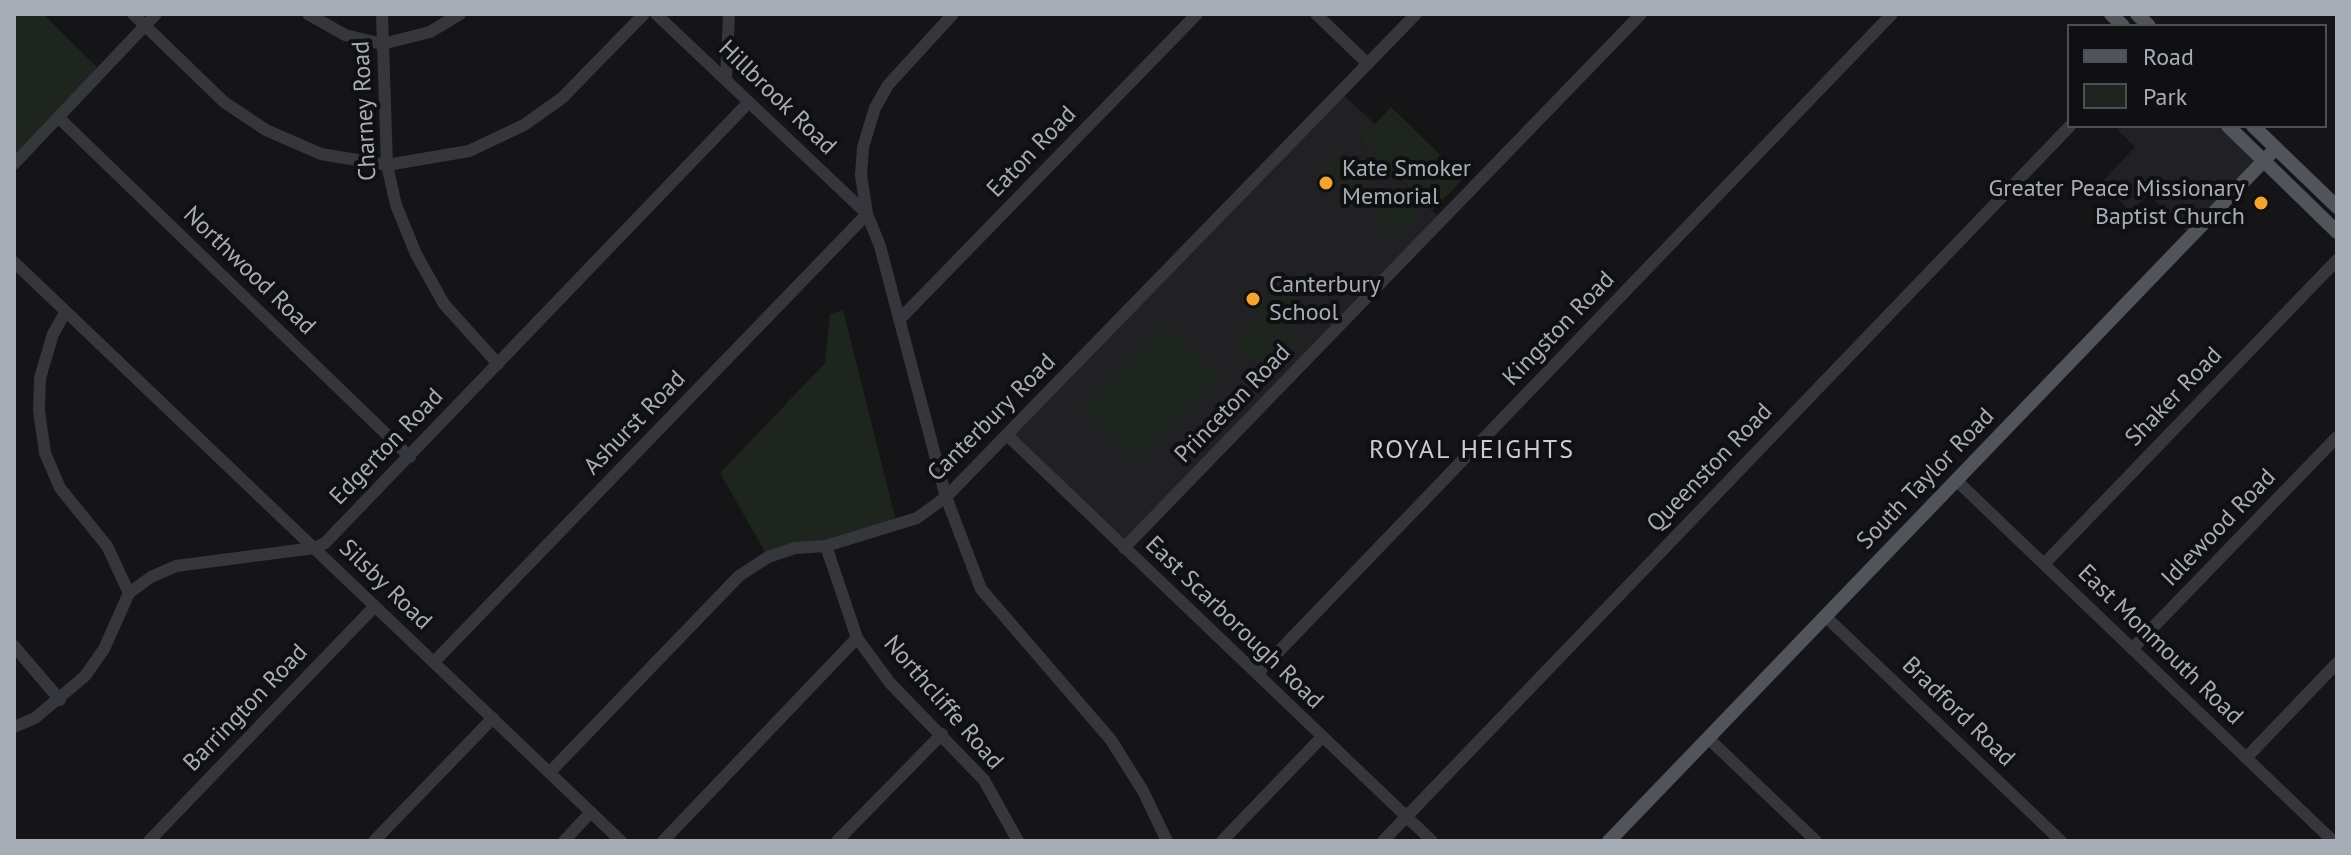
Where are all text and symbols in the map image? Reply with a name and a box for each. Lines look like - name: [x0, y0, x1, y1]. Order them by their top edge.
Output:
- legend: [2067, 24, 2327, 128]
- street label: Hillbrook Road: [712, 35, 842, 161]
- street label: Charney Road: [347, 40, 383, 182]
- text: Road: [2143, 41, 2194, 72]
- text: Park: [2143, 81, 2187, 112]
- street label: Eaton Road: [981, 100, 1083, 204]
- place label: Kate Smoker Memorial: [1342, 155, 1471, 211]
- marker: Kate Smoker Memorial: [1317, 174, 1335, 192]
- place label: Greater Peace Missionary Baptist Church: [1989, 175, 2245, 231]
- marker: Greater Peace Missionary Baptist Church: [2252, 194, 2270, 212]
- street label: Northwood Road: [177, 201, 321, 341]
- street label: Kingston Road: [1497, 266, 1621, 392]
- place label: Canterbury School: [1269, 271, 1381, 327]
- marker: Canterbury School: [1244, 290, 1262, 308]
- street label: Princeton Road: [1169, 339, 1297, 469]
- street label: Shaker Road: [2120, 341, 2228, 453]
- street label: Canterbury Road: [922, 348, 1062, 488]
- street label: Ashurst Road: [578, 365, 692, 481]
- street label: Edgerton Road: [324, 383, 450, 511]
- street label: Queenston Road: [1641, 398, 1779, 538]
- street label: South Taylor Road: [1851, 402, 2001, 556]
- district label: ROYAL HEIGHTS: [1369, 435, 1575, 467]
- street label: Idlewood Road: [2156, 463, 2282, 593]
- street label: East Scarborough Road: [1139, 531, 1329, 715]
- street label: Silsby Road: [333, 534, 437, 636]
- street label: East Monmouth Road: [2072, 559, 2248, 731]
- street label: Northcliffe Road: [877, 630, 1009, 776]
- street label: Barrington Road: [178, 638, 314, 778]
- street label: Bradford Road: [1896, 651, 2020, 773]

